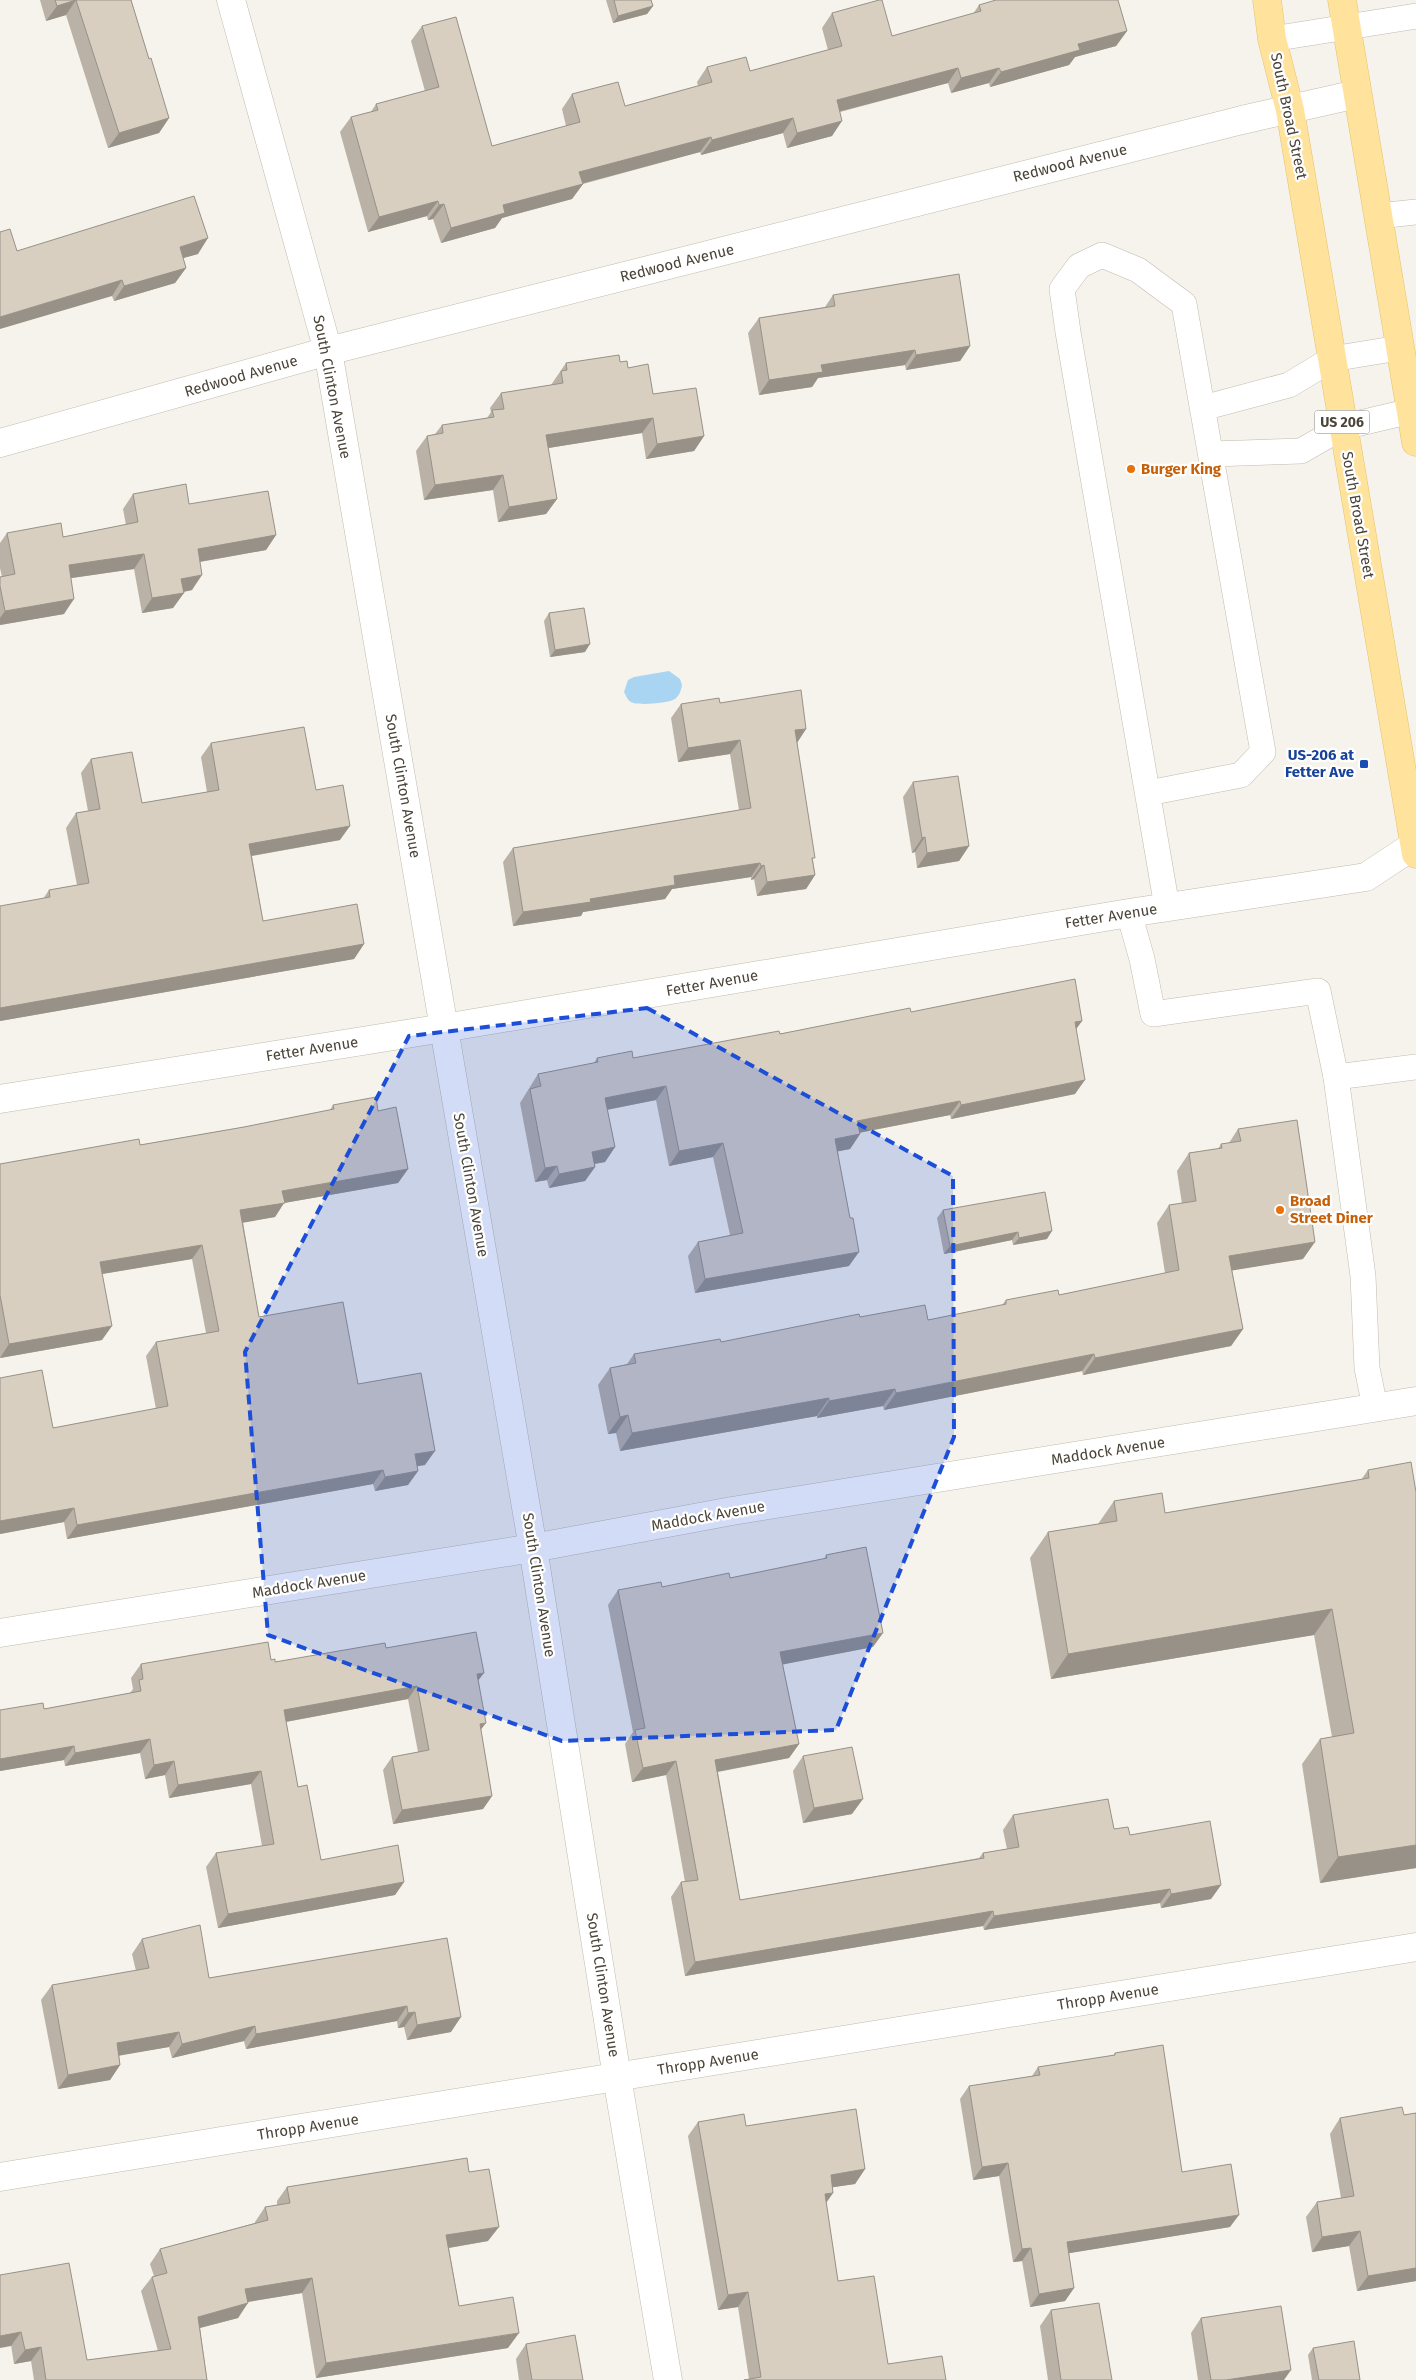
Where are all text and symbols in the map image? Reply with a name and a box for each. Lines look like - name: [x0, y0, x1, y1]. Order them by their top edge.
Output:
- street label: South Broad Street: [1267, 51, 1311, 181]
- street label: Redwood Avenue: [1011, 140, 1129, 186]
- street label: Redwood Avenue: [618, 240, 736, 286]
- street label: South Clinton Avenue: [309, 314, 355, 460]
- street label: Redwood Avenue: [182, 351, 300, 401]
- road number: US 206: [1314, 411, 1370, 434]
- street label: South Broad Street: [1338, 450, 1378, 581]
- place label: Burger King: [1141, 460, 1222, 478]
- marker: Burger King: [1125, 463, 1137, 475]
- street label: South Clinton Avenue: [381, 713, 425, 859]
- place label: US-206 at Fetter Ave: [1285, 746, 1354, 781]
- marker: US-206 at Fetter Ave: [1358, 758, 1370, 770]
- street label: Fetter Avenue: [1063, 900, 1159, 932]
- street label: Fetter Avenue: [664, 966, 760, 1000]
- street label: Fetter Avenue: [264, 1033, 360, 1065]
- street label: South Clinton Avenue: [449, 1112, 493, 1258]
- place label: Broad Street Diner: [1290, 1192, 1374, 1227]
- marker: Broad Street Diner: [1274, 1204, 1286, 1216]
- street label: Maddock Avenue: [1050, 1433, 1166, 1469]
- street label: Maddock Avenue: [650, 1497, 766, 1535]
- street label: South Clinton Avenue: [519, 1511, 559, 1659]
- street label: Maddock Avenue: [251, 1566, 367, 1602]
- street label: South Clinton Avenue: [583, 1911, 623, 2059]
- street label: Thropp Avenue: [1056, 1980, 1160, 2014]
- street label: Thropp Avenue: [656, 2045, 760, 2079]
- street label: Thropp Avenue: [256, 2110, 360, 2144]

